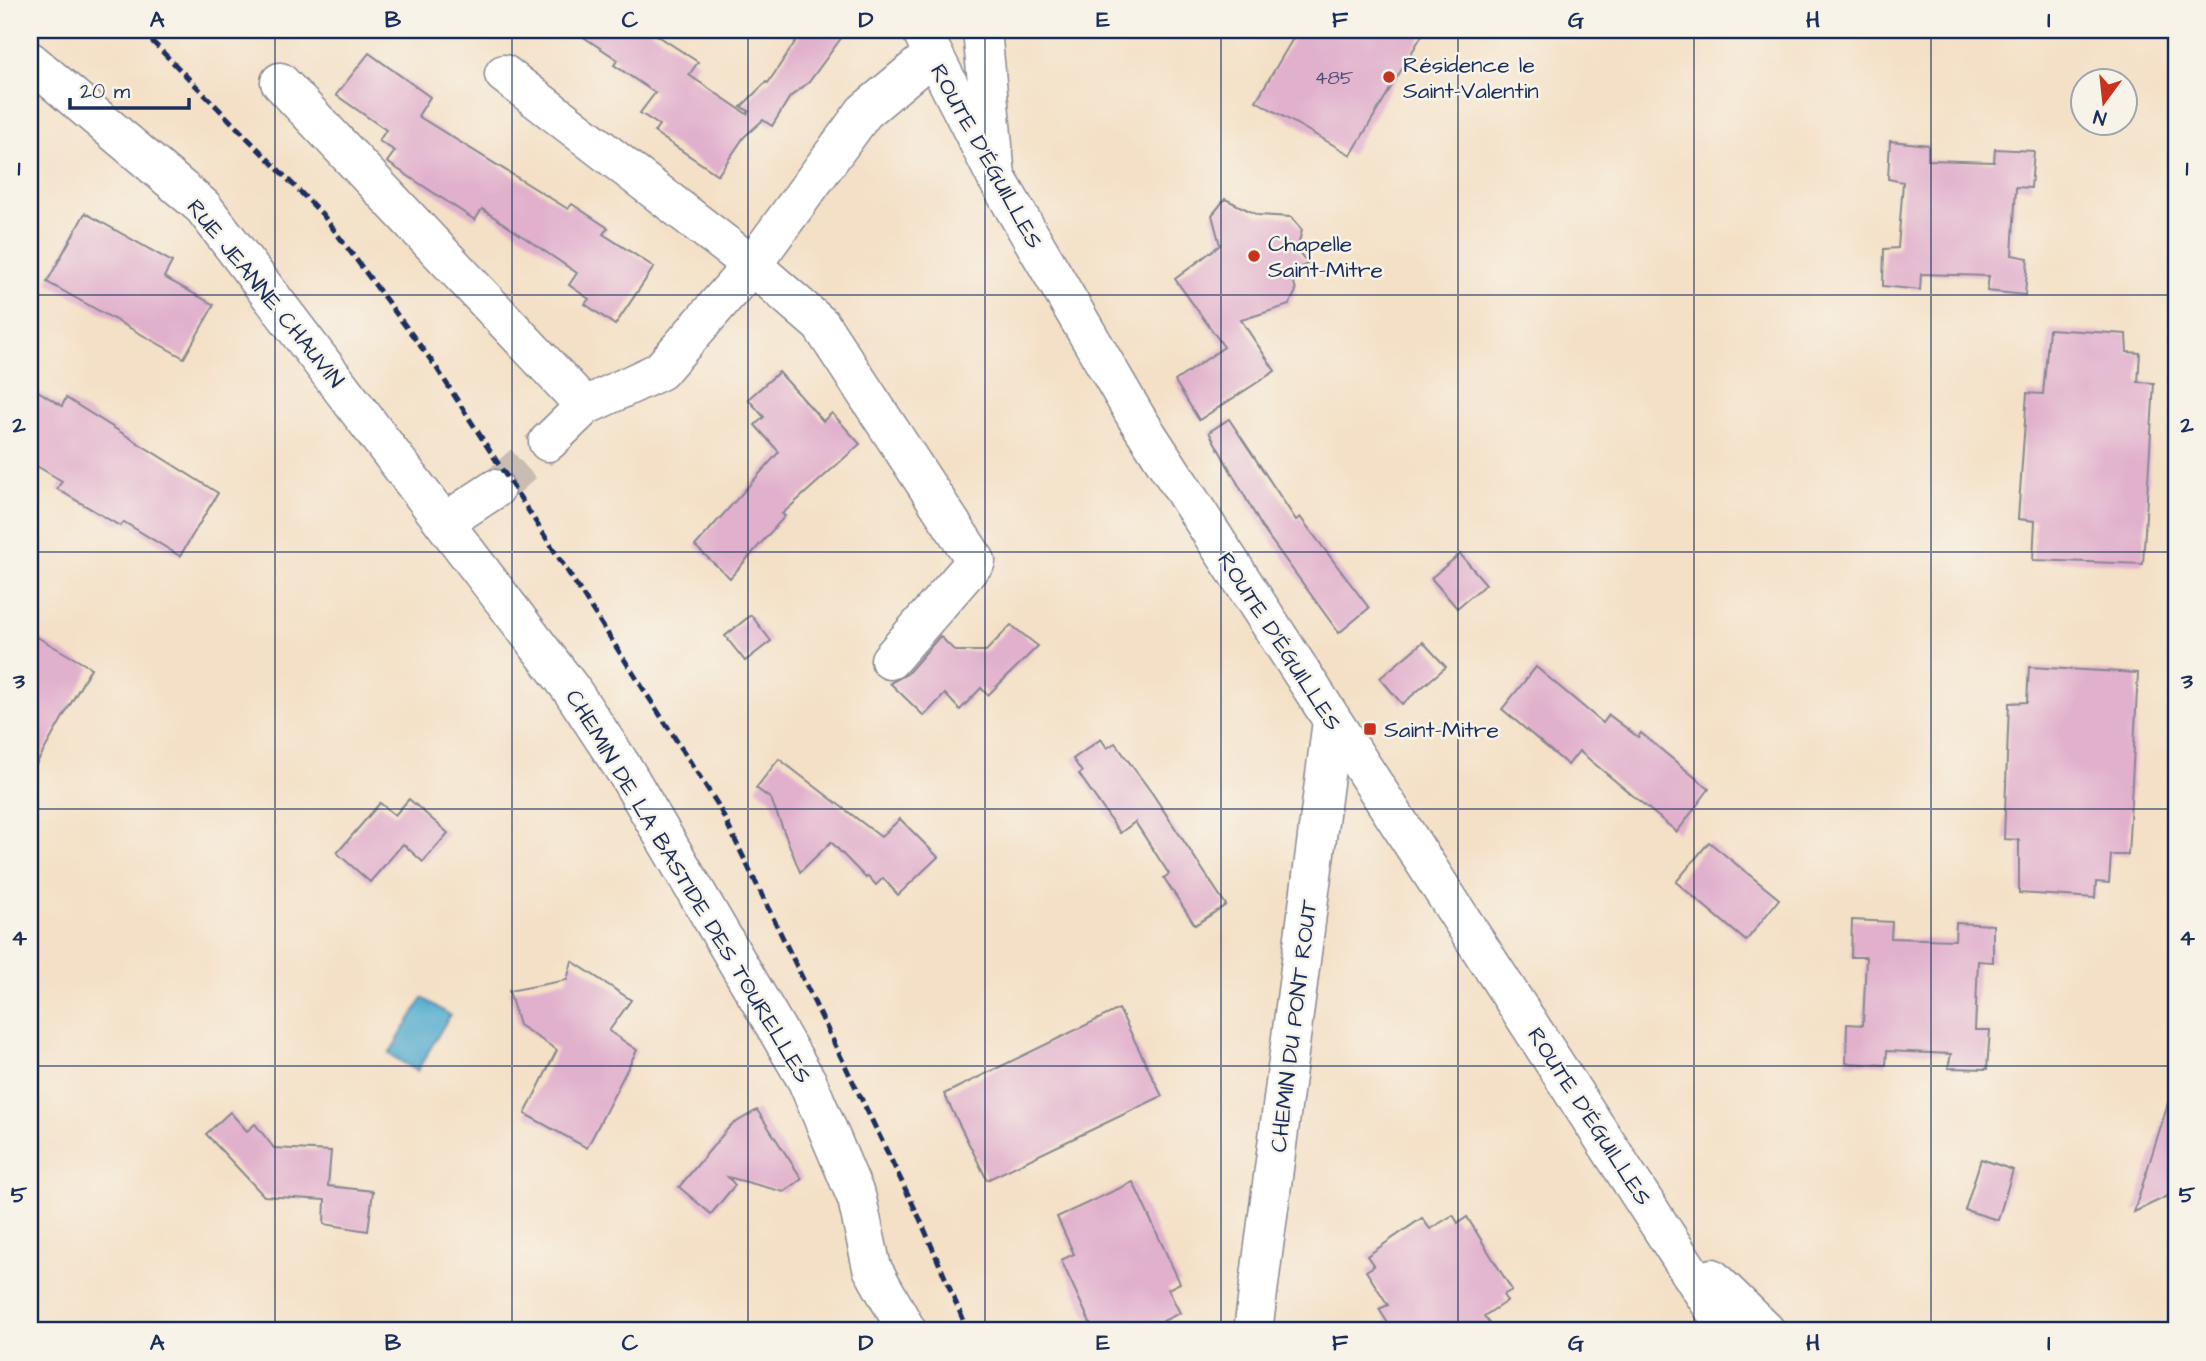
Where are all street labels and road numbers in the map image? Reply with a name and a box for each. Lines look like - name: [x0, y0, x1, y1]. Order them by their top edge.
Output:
- street label: ROUTE D'ÉGUILLES: [922, 58, 1050, 255]
- street label: RUE JEANNE CHAUVIN: [179, 192, 351, 395]
- street label: ROUTE D'ÉGUILLES: [1209, 546, 1349, 737]
- street label: CHEMIN DE LA BASTIDE DES TOURELLES: [557, 684, 819, 1090]
- street label: CHEMIN DU PONT ROUT: [1263, 897, 1325, 1154]
- street label: ROUTE D'ÉGUILLES: [1519, 1021, 1659, 1212]

